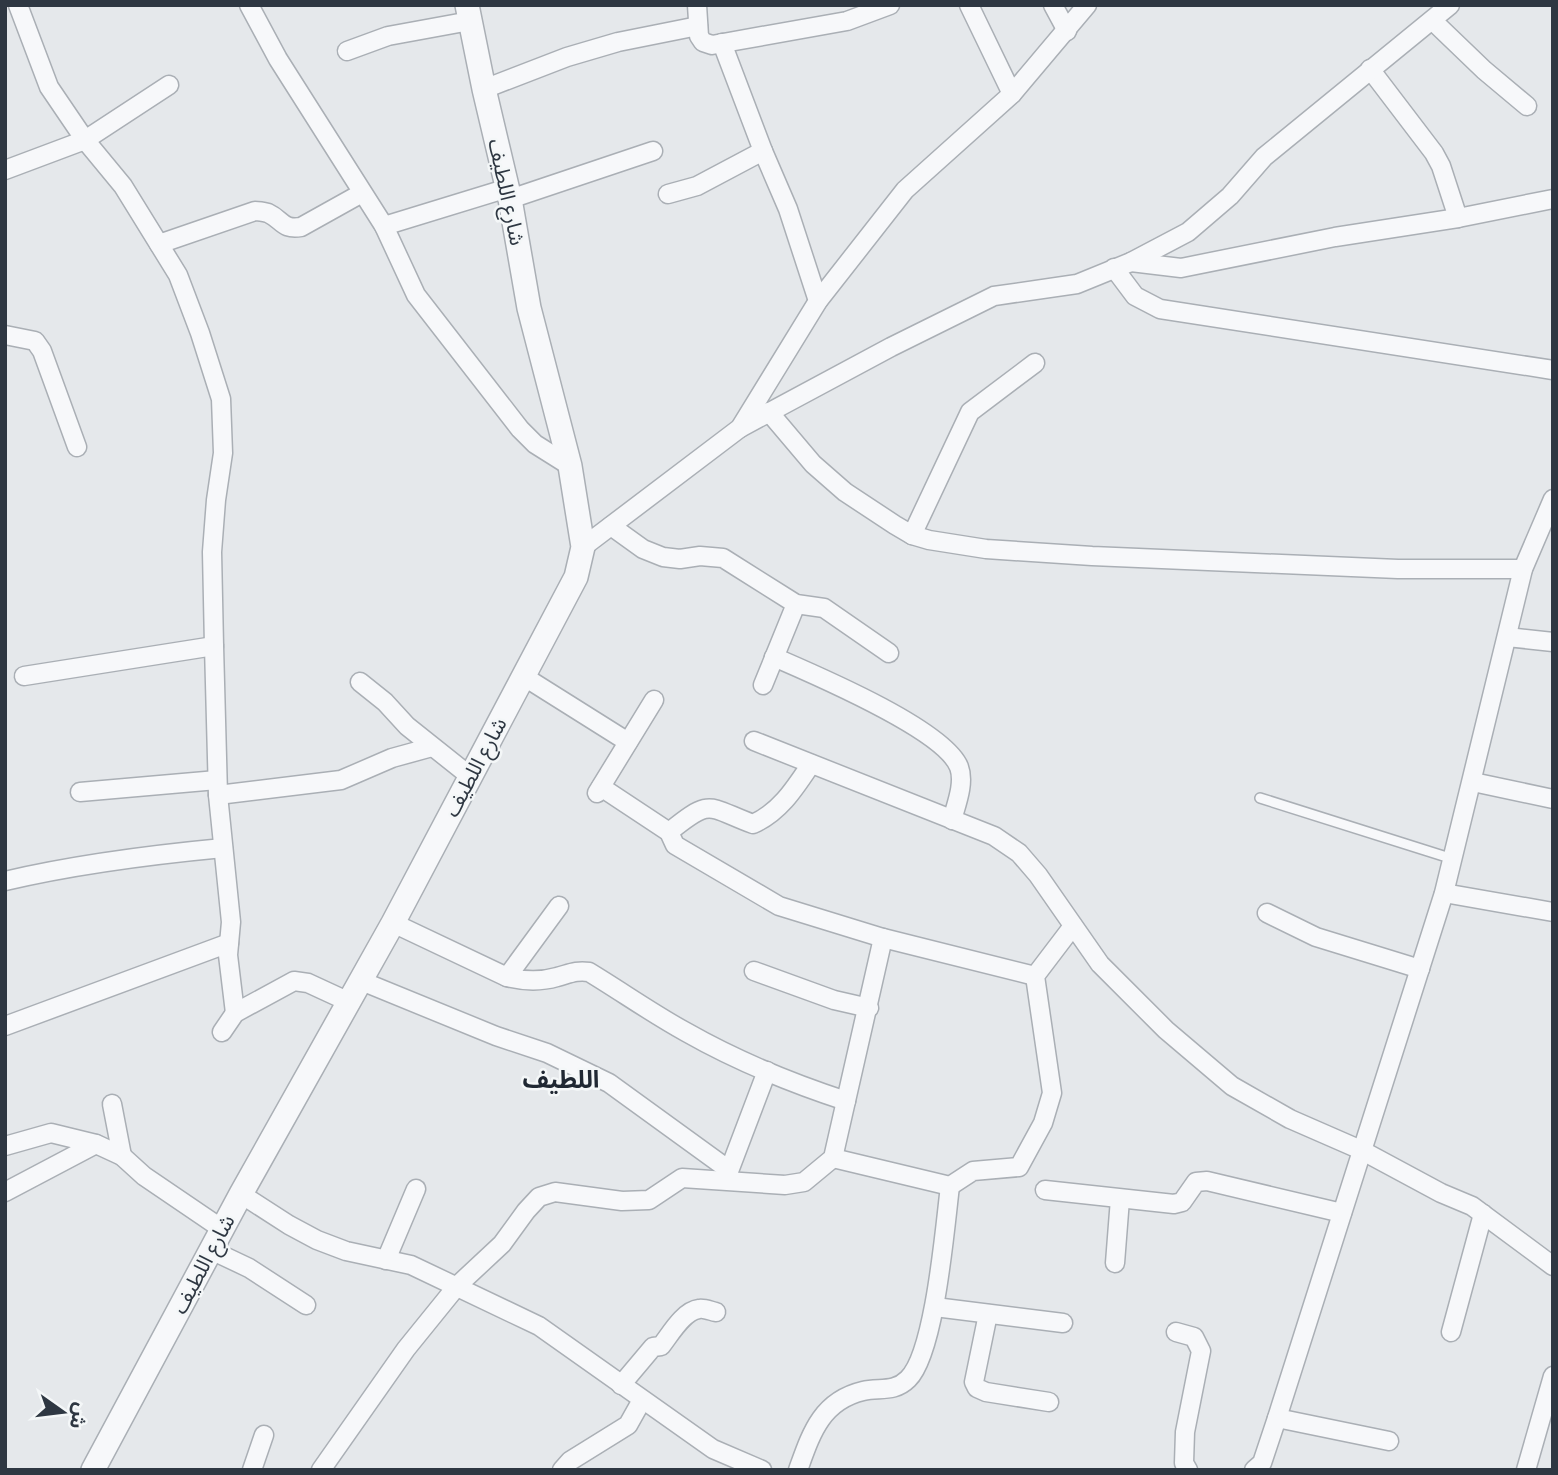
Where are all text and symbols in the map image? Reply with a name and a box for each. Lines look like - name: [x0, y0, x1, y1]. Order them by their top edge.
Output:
- street label: شارع اللطيف: [481, 136, 531, 248]
- street label: شارع اللطيف: [438, 713, 514, 822]
- district label: اللطيف: [523, 1065, 599, 1094]
- street label: شارع اللطيف: [166, 1210, 242, 1319]
- north arrow: [28, 1377, 98, 1447]
- text: ش: [66, 1401, 93, 1431]

